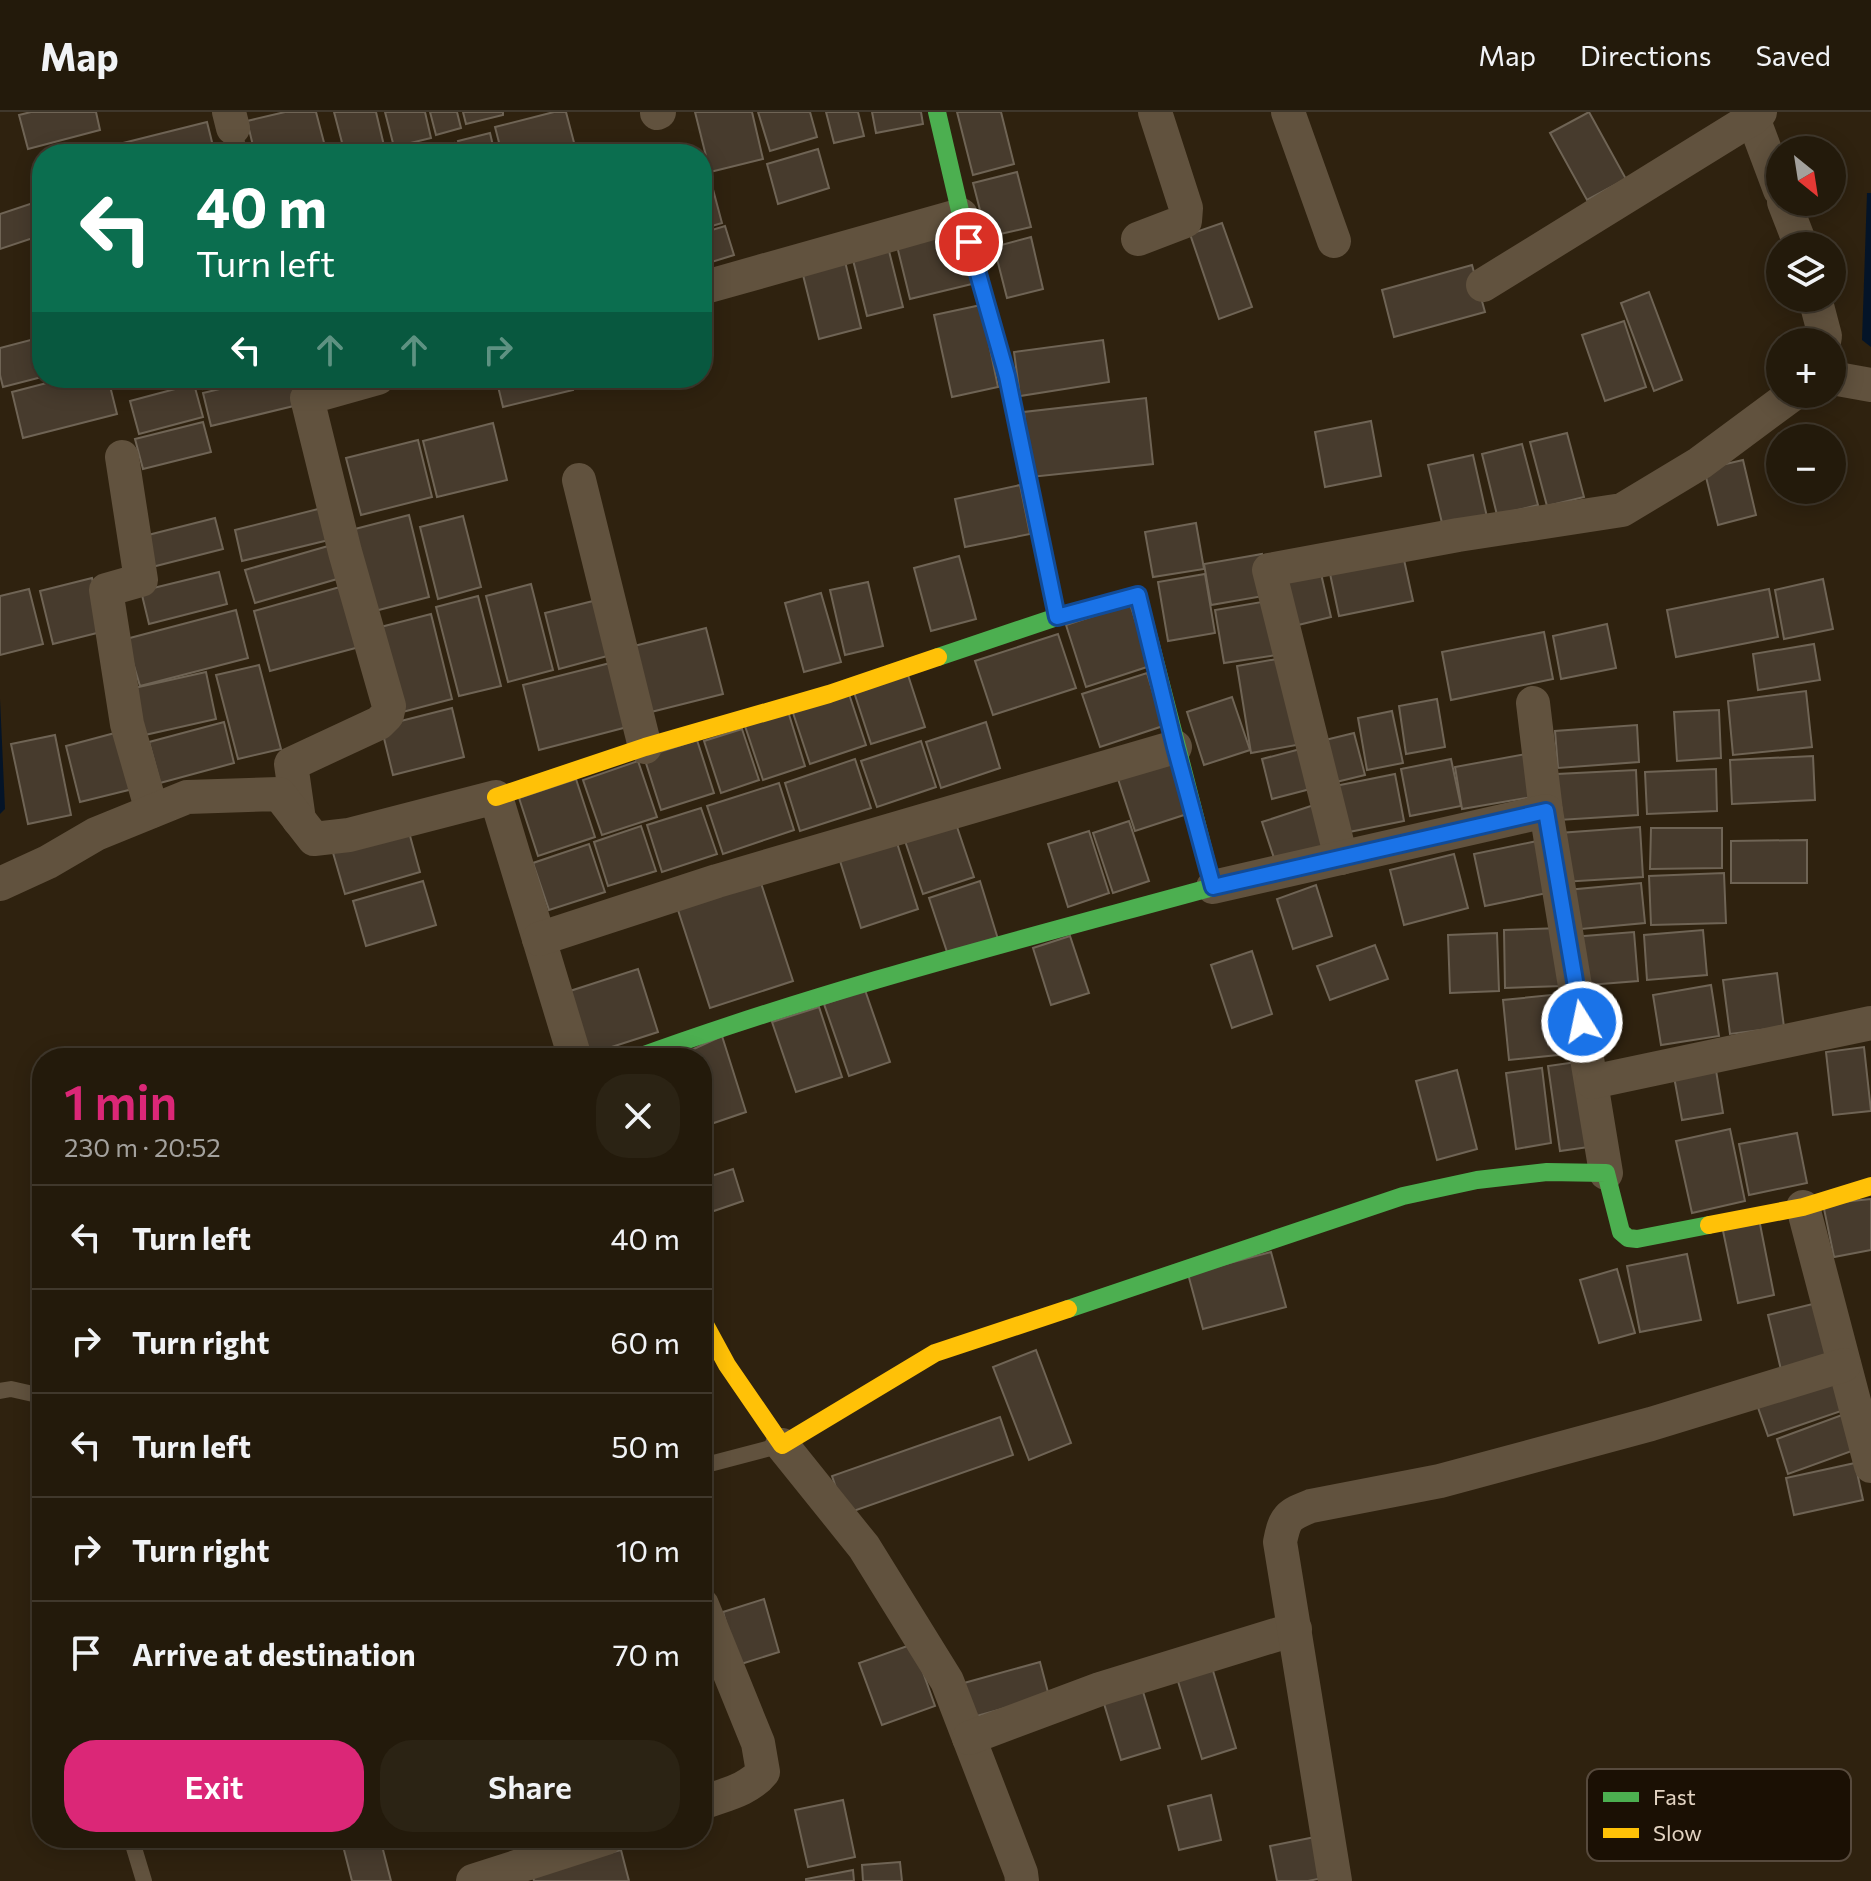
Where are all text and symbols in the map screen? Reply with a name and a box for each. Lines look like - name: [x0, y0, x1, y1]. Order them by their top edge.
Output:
- text: Map: [40, 32, 119, 79]
- text: Map: [1478, 38, 1536, 72]
- text: Directions: [1580, 38, 1711, 72]
- text: Saved: [1755, 38, 1831, 72]
- north arrow: [1766, 136, 1846, 216]
- map controls: [1766, 136, 1846, 504]
- text: 40 m: [196, 171, 327, 240]
- icon: left: [64, 176, 168, 280]
- pin: [935, 208, 1003, 276]
- icon: arrive: [947, 220, 991, 264]
- button: layers: [1766, 232, 1846, 312]
- text: Turn left: [196, 240, 335, 284]
- icon: left: [224, 328, 268, 372]
- icon: ahead: [308, 328, 352, 372]
- icon: ahead: [392, 328, 436, 372]
- icon: right: [476, 328, 520, 372]
- button: +: [1766, 328, 1846, 408]
- button: −: [1766, 424, 1846, 504]
- position arrow: [1540, 980, 1624, 1064]
- text: 1 min: [64, 1071, 177, 1130]
- button: close: [596, 1074, 680, 1158]
- text: 230 m · 20:52: [64, 1131, 221, 1162]
- icon: left: [64, 1215, 108, 1259]
- text: Turn left: [132, 1219, 251, 1256]
- text: 40 m: [611, 1219, 680, 1256]
- icon: right: [64, 1319, 108, 1363]
- text: Turn right: [132, 1323, 269, 1360]
- text: 60 m: [610, 1323, 680, 1360]
- icon: left: [64, 1423, 108, 1467]
- text: Turn left: [132, 1427, 251, 1464]
- text: 50 m: [611, 1427, 680, 1464]
- icon: right: [64, 1527, 108, 1571]
- text: Turn right: [132, 1531, 269, 1568]
- text: 10 m: [616, 1531, 680, 1568]
- icon: arrive: [64, 1631, 108, 1675]
- text: Arrive at destination: [132, 1635, 416, 1672]
- text: 70 m: [613, 1635, 680, 1672]
- button: Exit: [64, 1740, 364, 1832]
- button: Share: [380, 1740, 680, 1832]
- legend: [1587, 1769, 1851, 1861]
- text: Fast: [1653, 1783, 1696, 1810]
- text: Slow: [1653, 1819, 1702, 1846]

